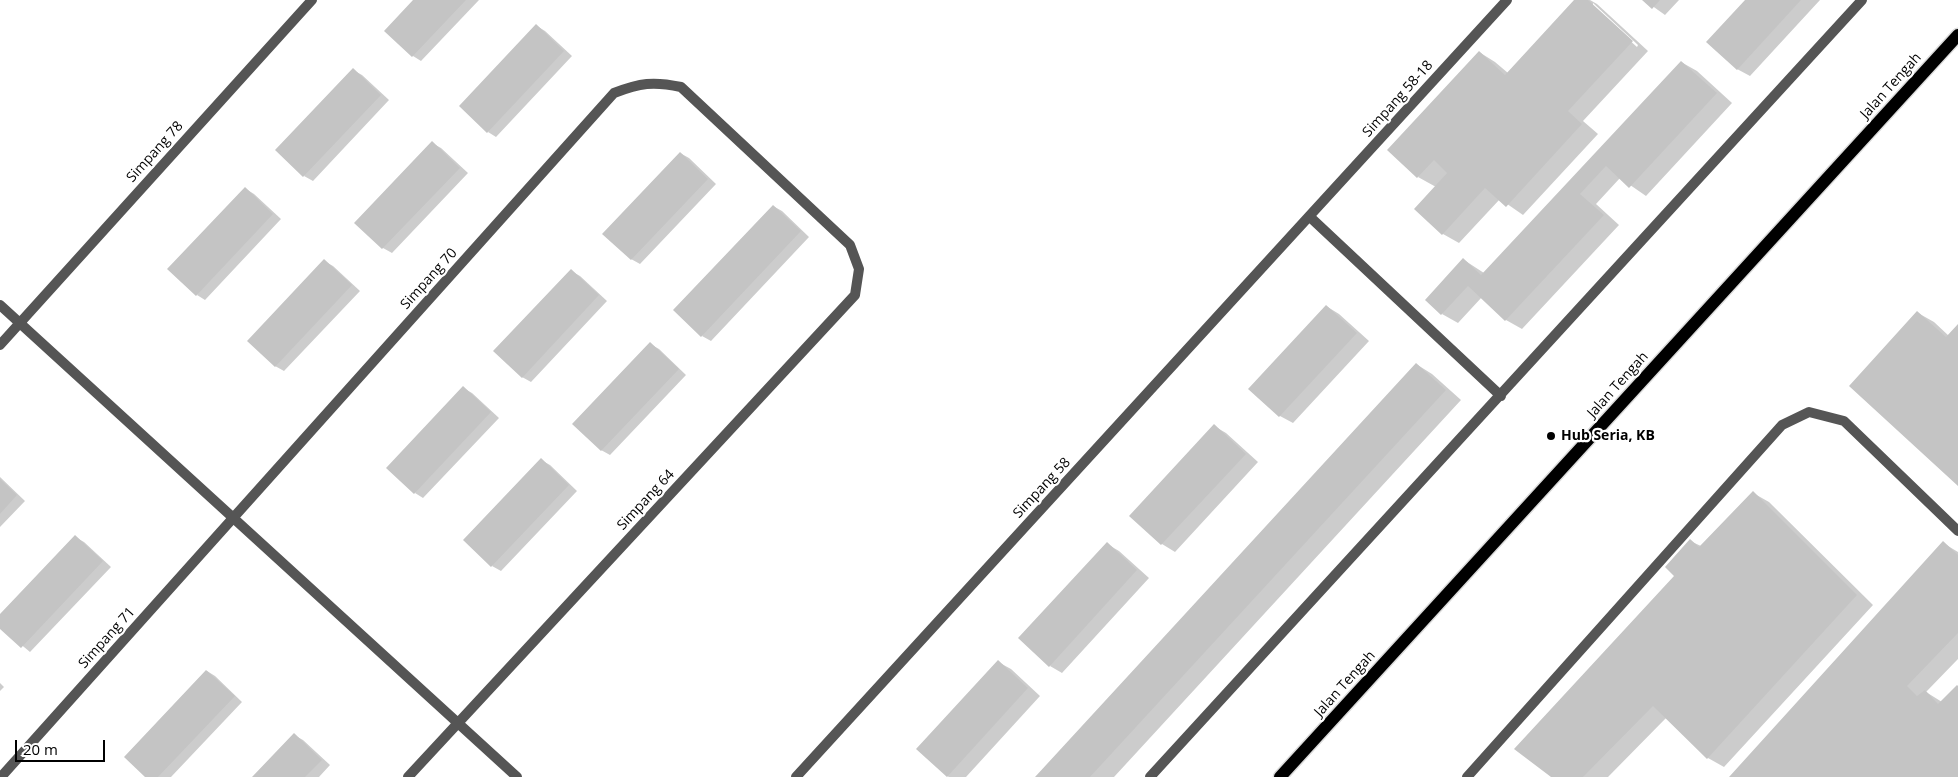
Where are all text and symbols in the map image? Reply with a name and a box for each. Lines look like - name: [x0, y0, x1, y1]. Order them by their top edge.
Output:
- street label: Jalan Tengah: [1857, 49, 1925, 123]
- street label: Simpang 58-18: [1359, 57, 1437, 141]
- street label: Simpang 78: [123, 118, 187, 186]
- street label: Simpang 70: [397, 245, 461, 313]
- street label: Jalan Tengah: [1584, 348, 1652, 422]
- place label: Hub Seria, KB: [1561, 428, 1655, 444]
- marker: Hub Seria, KB: [1545, 430, 1557, 442]
- street label: Simpang 58: [1010, 454, 1074, 522]
- street label: Simpang 64: [614, 466, 678, 534]
- street label: Simpang 71: [75, 604, 139, 672]
- street label: Jalan Tengah: [1311, 647, 1379, 721]
- scale bar: [18, 730, 108, 762]
- text: 20 m: [23, 739, 58, 759]

